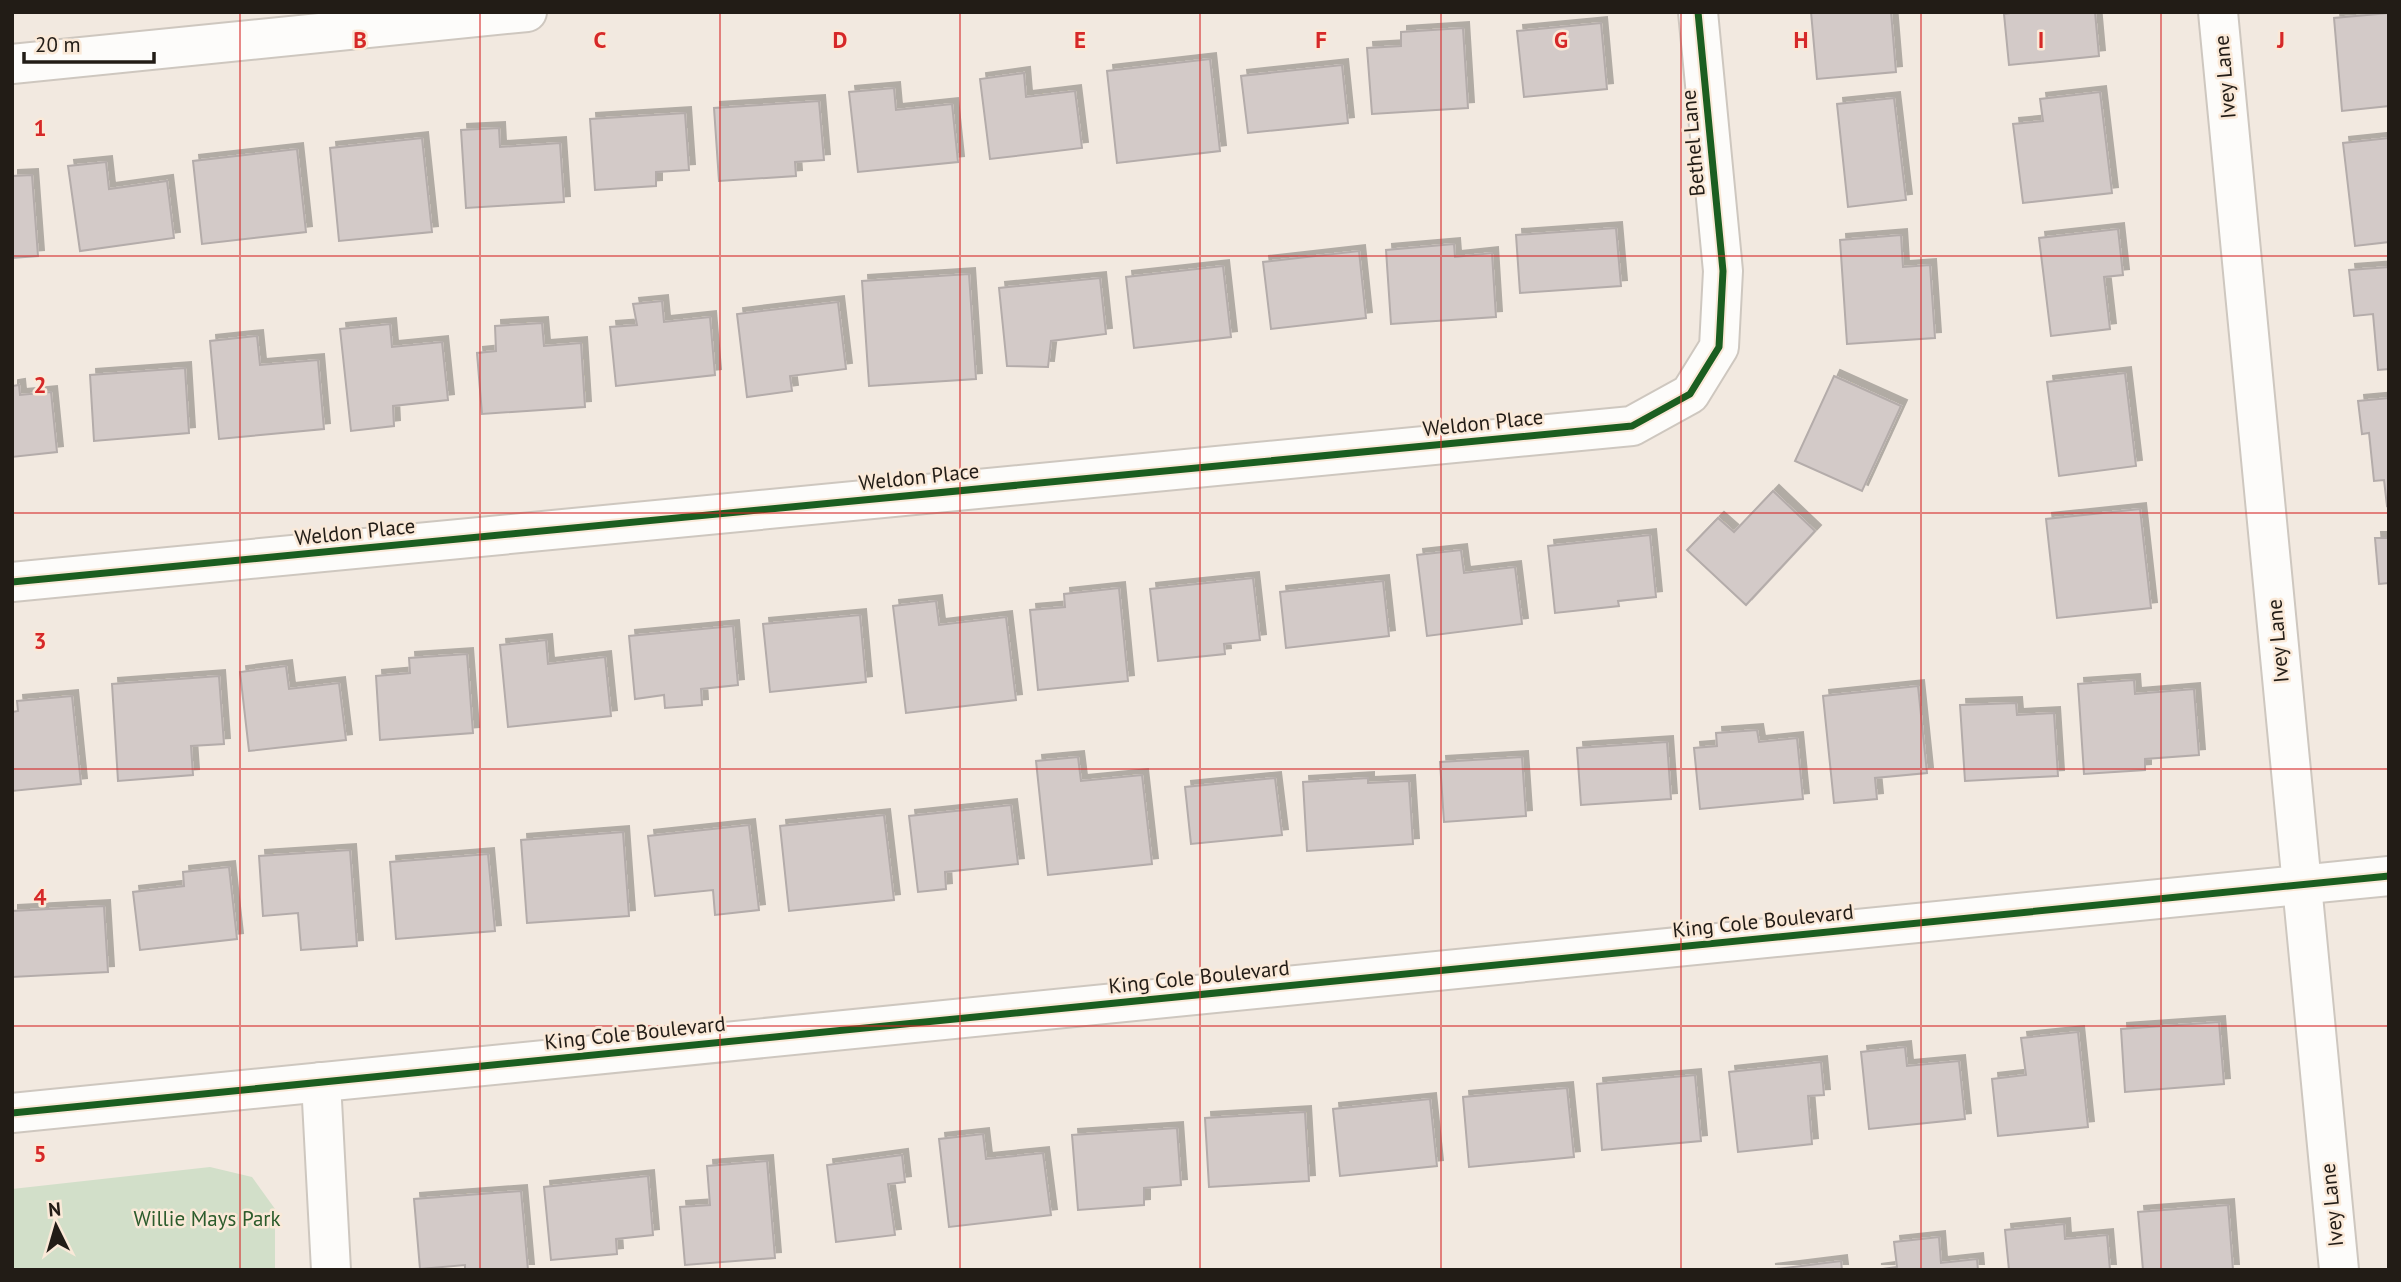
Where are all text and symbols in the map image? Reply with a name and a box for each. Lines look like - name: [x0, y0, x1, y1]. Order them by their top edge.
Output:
- scale bar: [24, 21, 154, 65]
- text: B: [353, 25, 367, 54]
- text: C: [594, 25, 607, 54]
- text: D: [833, 25, 847, 54]
- text: E: [1074, 25, 1086, 54]
- text: F: [1315, 25, 1327, 54]
- text: G: [1554, 25, 1568, 54]
- text: H: [1794, 25, 1808, 54]
- text: I: [2038, 25, 2044, 54]
- text: J: [2276, 25, 2285, 54]
- text: 20 m: [35, 31, 81, 58]
- street label: Ivey Lane: [2207, 34, 2242, 120]
- street label: Bethel Lane: [1674, 89, 1711, 197]
- text: 1: [33, 113, 47, 142]
- text: 2: [33, 370, 47, 399]
- street label: Weldon Place: [1421, 403, 1544, 442]
- street label: Weldon Place: [857, 457, 980, 496]
- street label: Weldon Place: [293, 512, 416, 551]
- street label: Ivey Lane: [2260, 598, 2295, 684]
- text: 3: [33, 626, 47, 655]
- text: 4: [33, 882, 47, 911]
- street label: King Cole Boulevard: [1671, 898, 1855, 943]
- street label: King Cole Boulevard: [1107, 954, 1291, 999]
- street label: King Cole Boulevard: [543, 1010, 727, 1055]
- text: 5: [33, 1139, 47, 1168]
- street label: Ivey Lane: [2314, 1162, 2349, 1248]
- north arrow: [21, 1191, 91, 1261]
- text: N: [47, 1197, 62, 1222]
- park label: Willie Mays Park: [133, 1205, 281, 1232]

